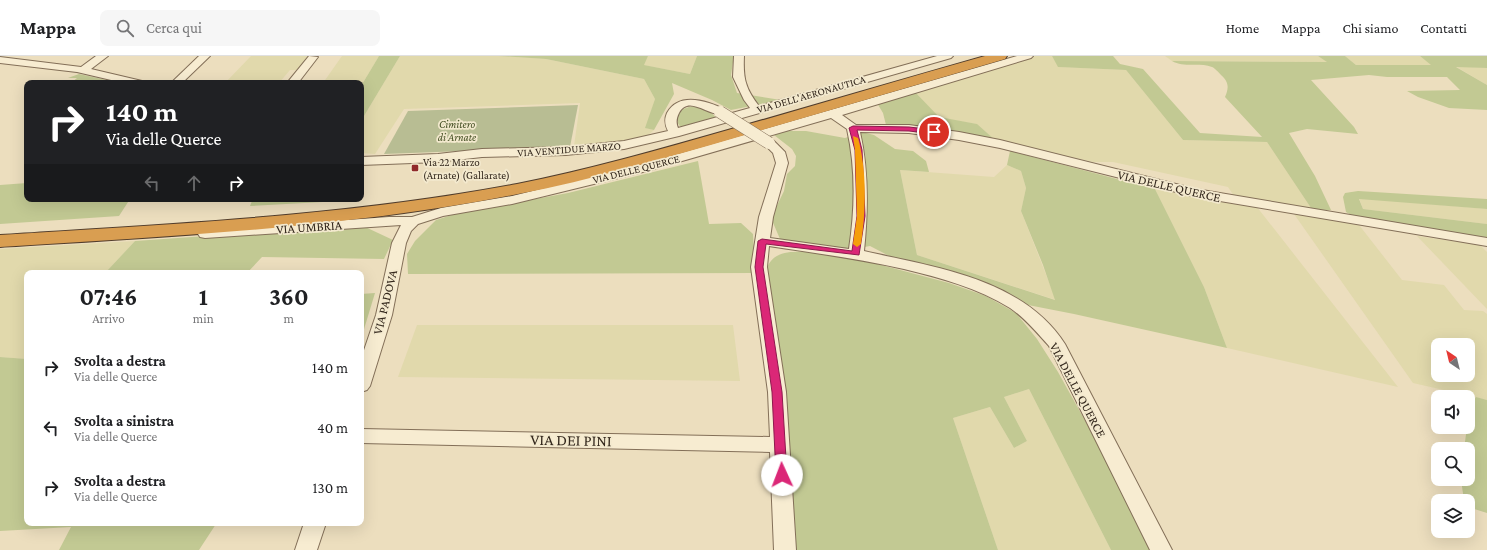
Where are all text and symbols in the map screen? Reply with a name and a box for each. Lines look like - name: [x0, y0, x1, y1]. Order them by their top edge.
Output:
- search box: [100, 10, 380, 46]
- text: Mappa: [20, 17, 76, 38]
- icon: search: [114, 17, 136, 39]
- text: Cerca qui: [146, 20, 202, 36]
- text: Home: [1226, 20, 1259, 36]
- text: Mappa: [1281, 20, 1320, 36]
- text: Chi siamo: [1342, 20, 1398, 36]
- text: Contatti: [1420, 20, 1467, 36]
- street label: VIA DELL'AERONAUTICA: [755, 73, 868, 115]
- icon: right: [40, 96, 92, 148]
- text: 140 m: [106, 96, 178, 127]
- pin: [917, 115, 951, 149]
- park label: Cimitero di Arnate: [438, 118, 477, 143]
- icon: arrive: [923, 121, 945, 143]
- text: Via delle Querce: [106, 129, 221, 149]
- street label: VIA VENTIDUE MARZO: [517, 139, 621, 159]
- street label: VIA DELLE QUERCE: [591, 152, 681, 186]
- place label: Via 22 Marzo (Arnate) (Gallarate): [423, 156, 510, 182]
- marker: Via 22 Marzo (Arnate) (Gallarate): [410, 163, 420, 173]
- street label: VIA DELLE QUERCE: [1116, 167, 1222, 205]
- icon: left: [141, 172, 163, 194]
- icon: ahead: [183, 172, 205, 194]
- icon: right: [225, 172, 247, 194]
- street label: VIA UMBRIA: [276, 217, 343, 237]
- street label: VIA PADOVA: [370, 267, 400, 336]
- text: 07:46: [79, 283, 137, 310]
- text: 1: [199, 283, 208, 310]
- text: 360: [269, 283, 309, 310]
- text: Arrivo: [92, 311, 125, 326]
- text: min: [193, 311, 214, 326]
- text: m: [284, 311, 294, 326]
- north arrow: [1431, 338, 1475, 382]
- map controls: [1431, 338, 1475, 538]
- street label: VIA DELLE QUERCE: [1047, 340, 1109, 440]
- text: Svolta a destra: [74, 353, 166, 369]
- icon: right: [40, 357, 62, 379]
- text: 140 m: [312, 360, 348, 376]
- text: Via delle Querce: [74, 369, 157, 384]
- button: sound: [1431, 390, 1475, 434]
- text: Svolta a sinistra: [74, 413, 174, 429]
- icon: left: [40, 417, 62, 439]
- text: 40 m: [317, 420, 348, 436]
- text: Via delle Querce: [74, 429, 157, 444]
- street label: VIA DEI PINI: [530, 431, 612, 449]
- button: search: [1431, 442, 1475, 486]
- position arrow: [761, 454, 803, 496]
- text: Svolta a destra: [74, 473, 166, 489]
- icon: right: [40, 477, 62, 499]
- text: 130 m: [313, 480, 348, 496]
- text: Via delle Querce: [74, 489, 157, 504]
- button: layers: [1431, 494, 1475, 538]

